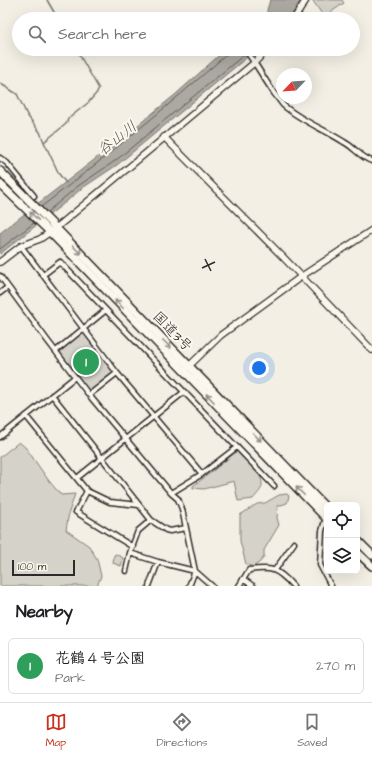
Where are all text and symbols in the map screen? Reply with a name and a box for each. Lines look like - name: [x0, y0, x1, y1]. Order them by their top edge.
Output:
- search box: [12, 12, 360, 56]
- icon: search: [26, 23, 48, 45]
- text: Search here: [58, 24, 147, 45]
- north arrow: [276, 68, 312, 104]
- water label: 谷山川: [93, 116, 142, 161]
- one-way arrow: [29, 211, 39, 221]
- one-way arrow: [72, 245, 82, 255]
- one-way arrow: [114, 299, 124, 309]
- street label: 国道3号: [148, 307, 197, 356]
- one-way arrow: [162, 339, 172, 349]
- pin: 1: [73, 347, 99, 377]
- your location: [249, 358, 269, 378]
- one-way arrow: [205, 392, 214, 403]
- one-way arrow: [253, 432, 262, 442]
- one-way arrow: [295, 486, 305, 496]
- map controls: [324, 502, 360, 574]
- button: locate: [324, 502, 360, 538]
- button: layers: [324, 538, 360, 574]
- scale bar: [12, 558, 75, 577]
- text: 100 m: [18, 559, 46, 574]
- text: Nearby: [16, 600, 73, 624]
- text: 花鶴４号公園: [55, 648, 145, 669]
- text: 1: [29, 657, 31, 675]
- text: 270 m: [316, 657, 355, 675]
- text: Park: [55, 669, 85, 687]
- tab: Map: [45, 711, 67, 750]
- tab: Directions: [156, 711, 208, 750]
- tab: Saved: [297, 711, 327, 750]

